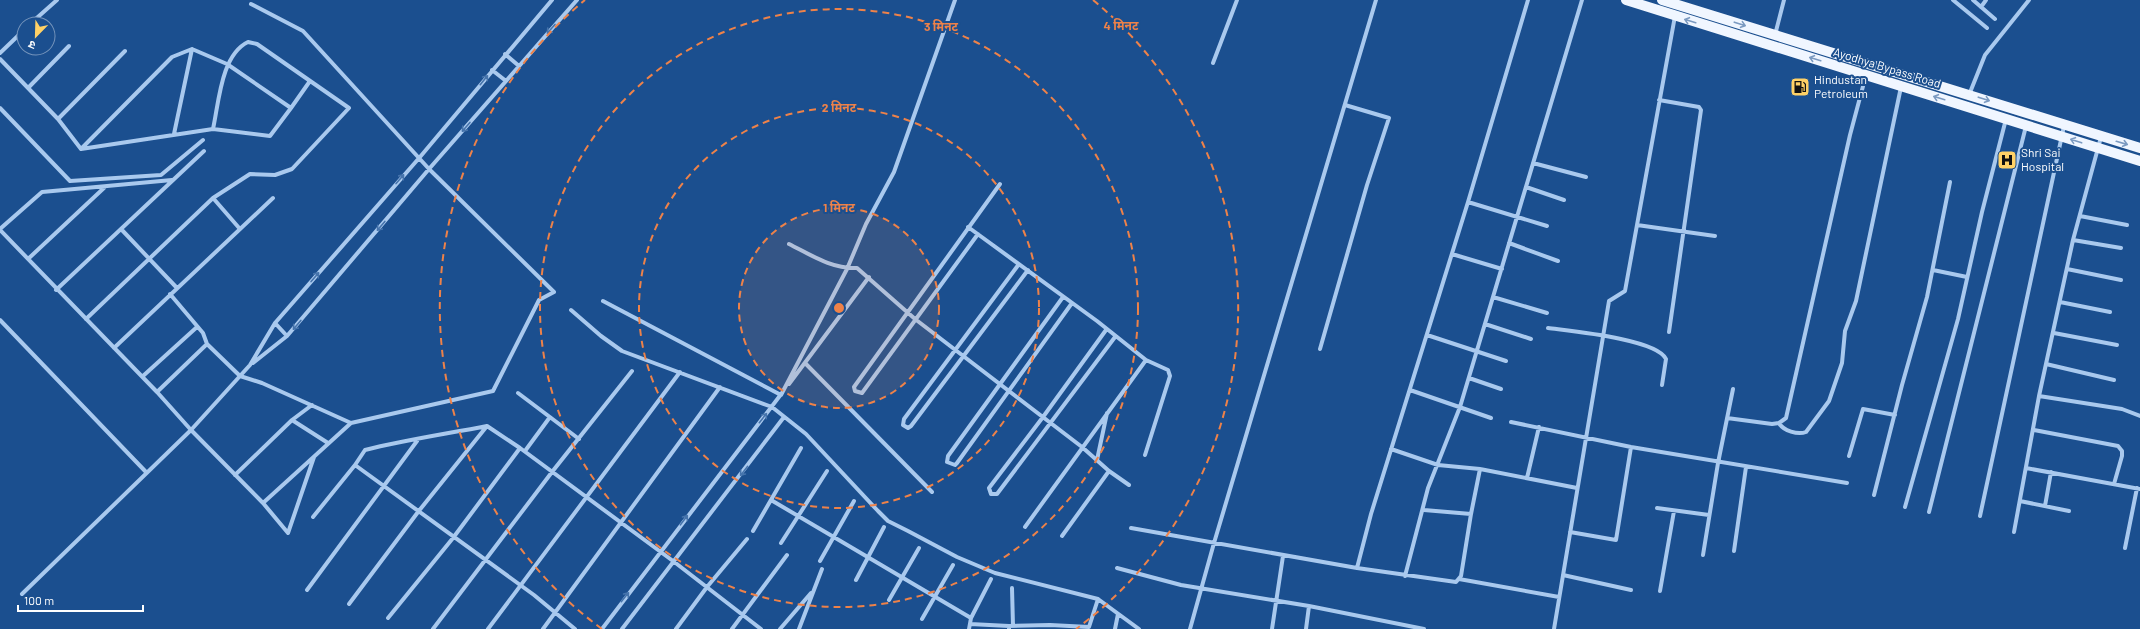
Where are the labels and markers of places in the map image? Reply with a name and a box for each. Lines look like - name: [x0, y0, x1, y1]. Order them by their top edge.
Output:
- place label: Hindustan Petroleum: [1814, 72, 1868, 100]
- fuel station icon: Hindustan Petroleum: [1789, 76, 1811, 98]
- place label: Shri Sai Hospital: [2021, 145, 2064, 173]
- hospital icon: Shri Sai Hospital: [1996, 149, 2018, 171]
- centre of rings: [832, 301, 846, 315]

